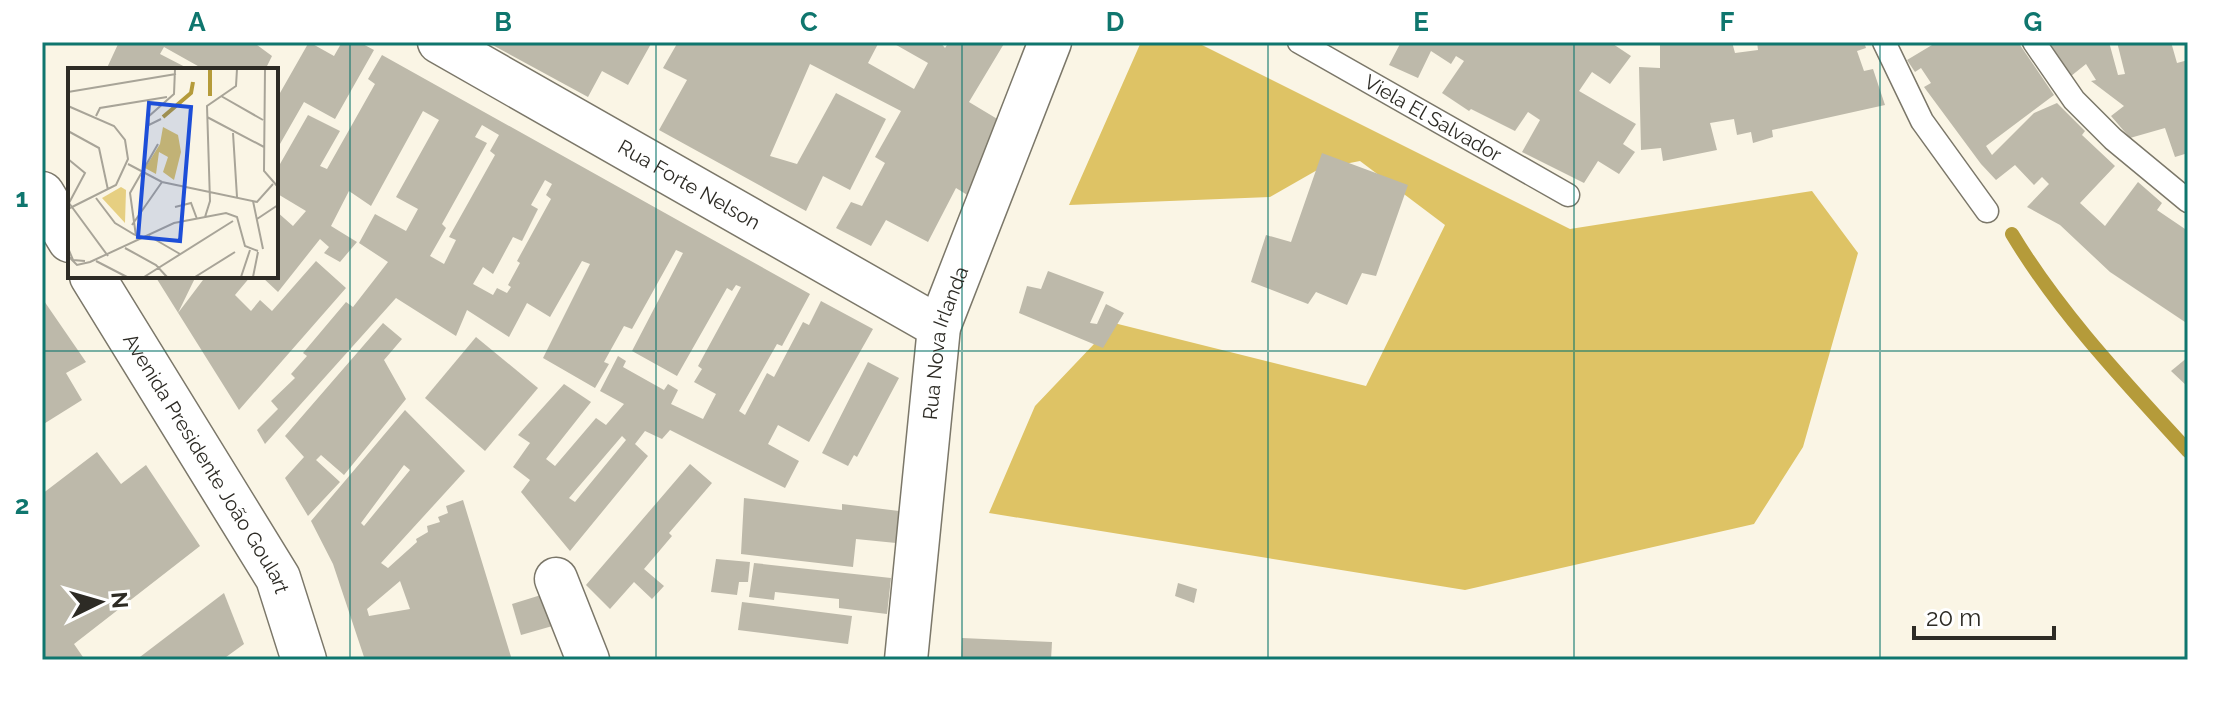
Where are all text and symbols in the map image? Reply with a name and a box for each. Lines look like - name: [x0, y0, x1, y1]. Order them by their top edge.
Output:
- text: A: [188, 7, 206, 37]
- text: B: [494, 7, 512, 37]
- text: C: [800, 7, 818, 37]
- text: D: [1106, 7, 1124, 37]
- text: E: [1413, 7, 1429, 37]
- text: F: [1720, 7, 1735, 37]
- text: G: [2024, 7, 2042, 37]
- inset map: [68, 68, 278, 278]
- street label: Viela El Salvador: [1360, 70, 1506, 167]
- street label: Rua Forte Nelson: [614, 135, 765, 235]
- text: 1: [16, 183, 29, 213]
- street label: Rua Nova Irlanda: [918, 263, 973, 421]
- street label: Avenida Presidente João Goulart: [118, 329, 294, 597]
- text: 2: [15, 490, 29, 520]
- north arrow: [60, 562, 140, 642]
- scale bar: [1914, 590, 2054, 640]
- text: N: [106, 591, 134, 610]
- text: 20 m: [1926, 603, 1981, 632]

